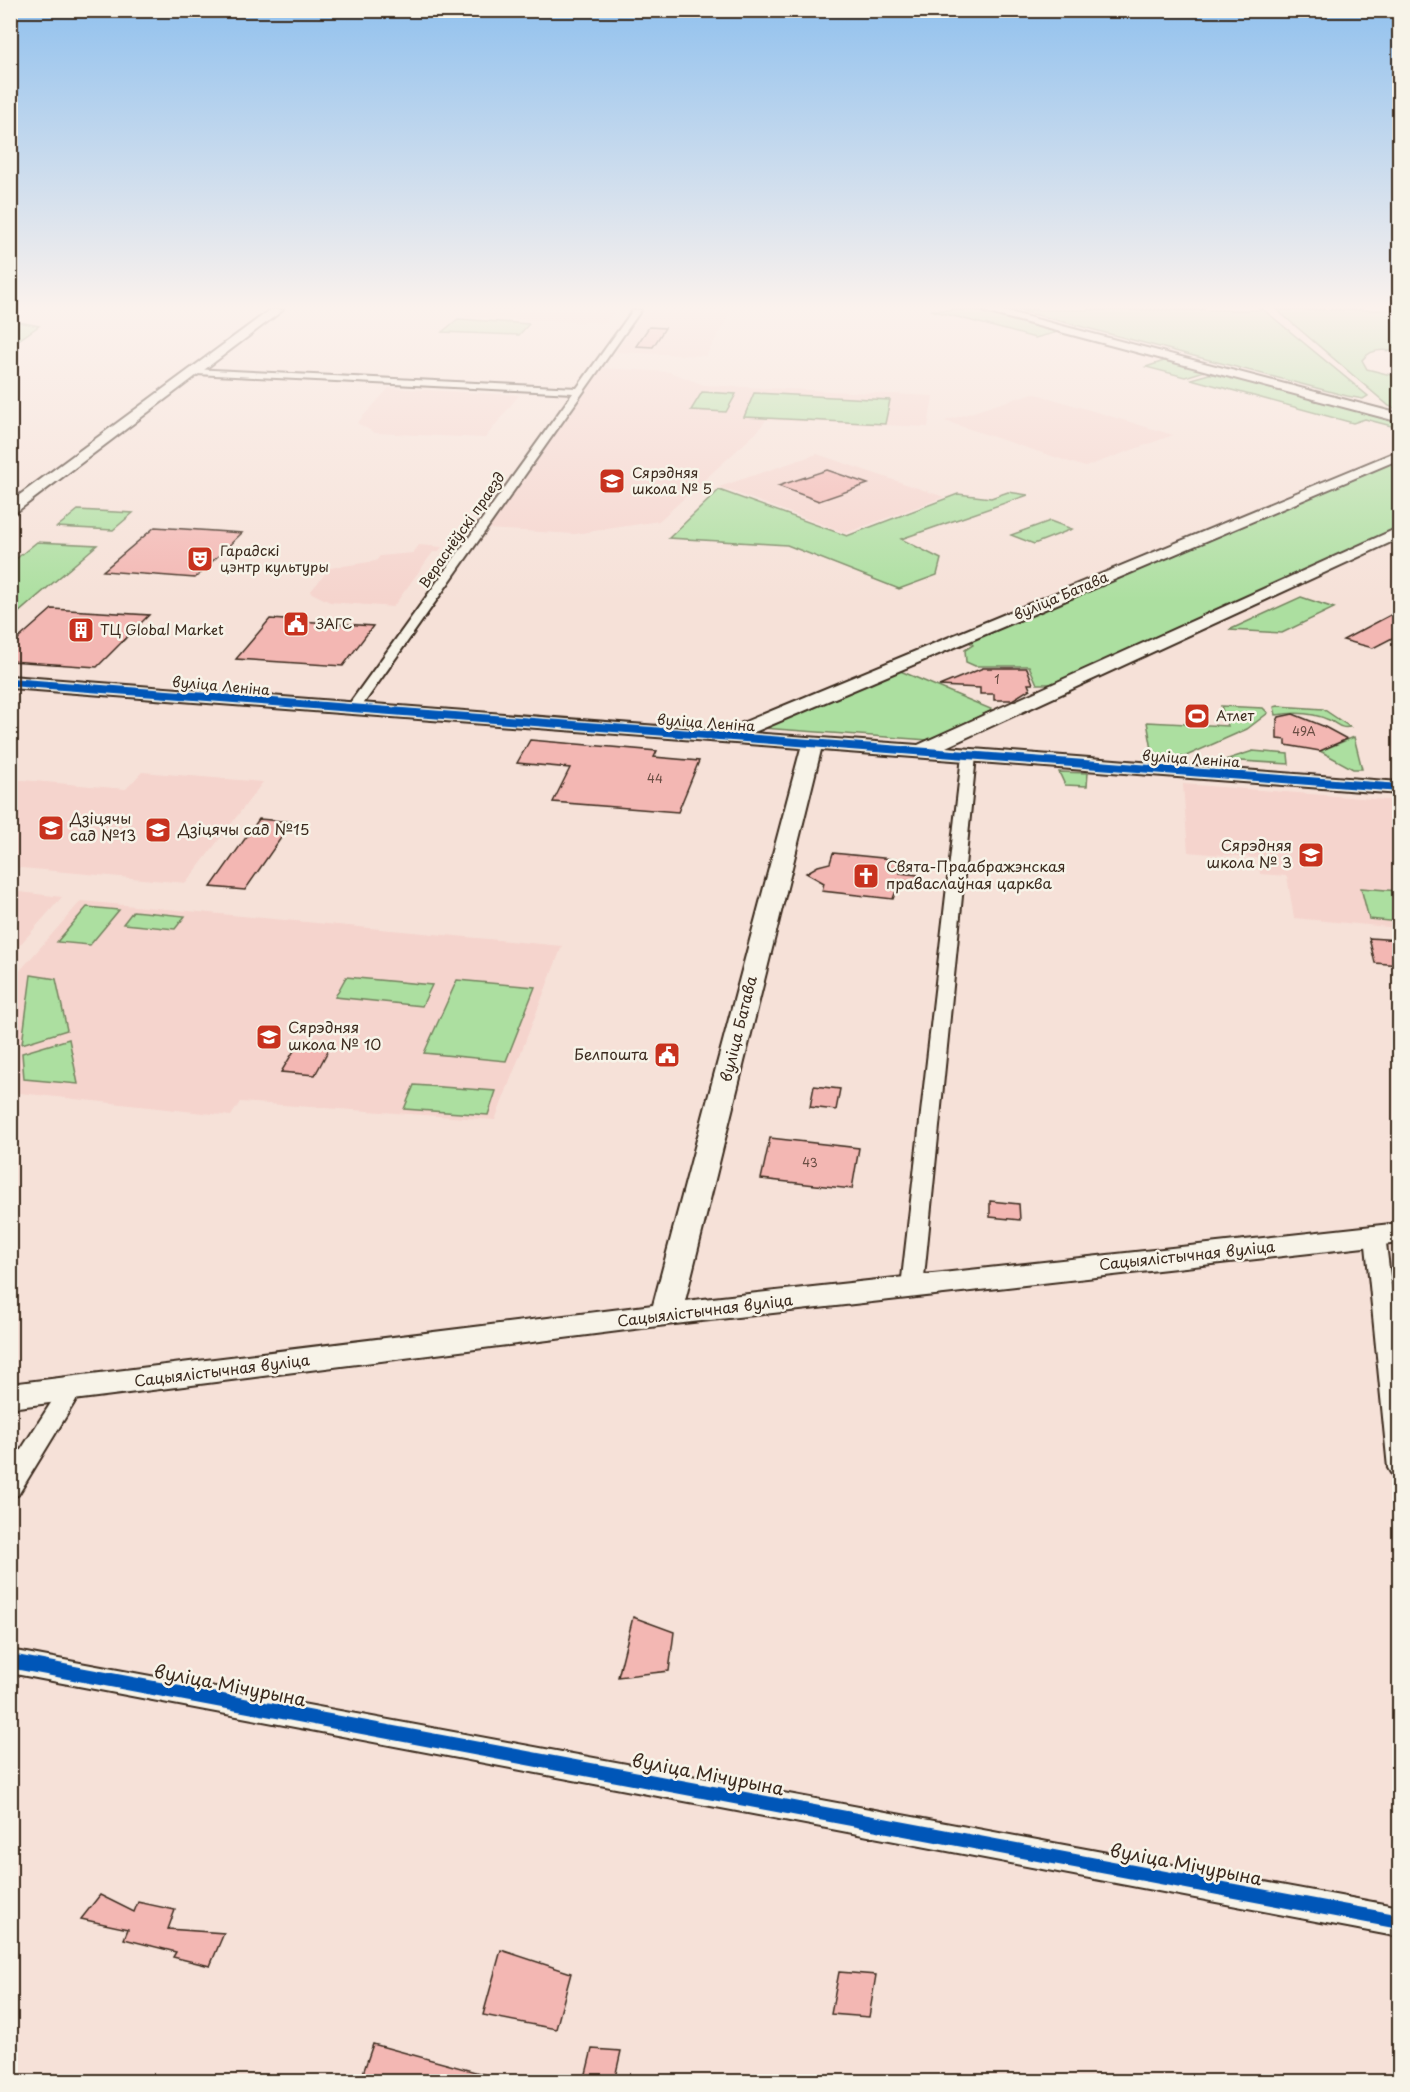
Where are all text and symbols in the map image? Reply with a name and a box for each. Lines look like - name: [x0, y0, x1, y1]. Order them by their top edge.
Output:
- place label: Сярэдняя школа № 5: [632, 462, 712, 499]
- school or university icon: Сярэдняя школа № 5: [597, 466, 627, 496]
- street label: Вераснёўскі праезд: [414, 467, 510, 592]
- place label: Гарадскі цэнтр культуры: [220, 540, 329, 577]
- theatre icon: Гарадскі цэнтр культуры: [185, 544, 215, 574]
- street label: вуліца Батава: [1010, 566, 1112, 625]
- public building icon: ЗАГС: [281, 609, 311, 639]
- place label: ЗАГС: [315, 613, 353, 634]
- building icon: ТЦ Global Market: [66, 615, 96, 645]
- place label: ТЦ Global Market: [100, 619, 224, 640]
- house number: 1: [994, 670, 1000, 688]
- street label: вуліца Леніна: [171, 671, 271, 700]
- sports icon: Атлет: [1182, 701, 1212, 731]
- place label: Атлет: [1216, 705, 1254, 726]
- street label: вуліца Леніна: [656, 709, 756, 736]
- house number: 49А: [1292, 722, 1316, 740]
- street label: вуліца Леніна: [1141, 745, 1241, 772]
- house number: 44: [647, 769, 663, 787]
- place label: Дзіцячы сад №13: [69, 806, 136, 846]
- school or university icon: Дзіцячы сад №13: [36, 813, 66, 843]
- school or university icon: Дзіцячы сад №15: [143, 815, 173, 845]
- place label: Дзіцячы сад №15: [177, 817, 309, 840]
- place label: Сярэдняя школа № 3: [1206, 833, 1292, 873]
- school or university icon: Сярэдняя школа № 3: [1296, 840, 1326, 870]
- place label: Свята-Праабражэнская праваслаўная царква: [886, 854, 1065, 894]
- church icon: Свята-Праабражэнская праваслаўная царква: [851, 861, 881, 891]
- street label: вуліца Батава: [713, 973, 762, 1084]
- place label: Сярэдняя школа № 10: [288, 1015, 381, 1055]
- school or university icon: Сярэдняя школа № 10: [254, 1022, 284, 1052]
- public building icon: Белпошта: [652, 1040, 682, 1070]
- place label: Белпошта: [574, 1042, 649, 1065]
- house number: 43: [802, 1153, 818, 1171]
- street label: Сацыялістычная вуліца: [1098, 1234, 1277, 1275]
- street label: Сацыялістычная вуліца: [616, 1287, 795, 1332]
- street label: Сацыялістычная вуліца: [133, 1347, 312, 1392]
- street label: вуліца Мічурына: [152, 1657, 309, 1713]
- street label: вуліца Мічурына: [630, 1746, 787, 1802]
- street label: вуліца Мічурына: [1108, 1836, 1265, 1892]

